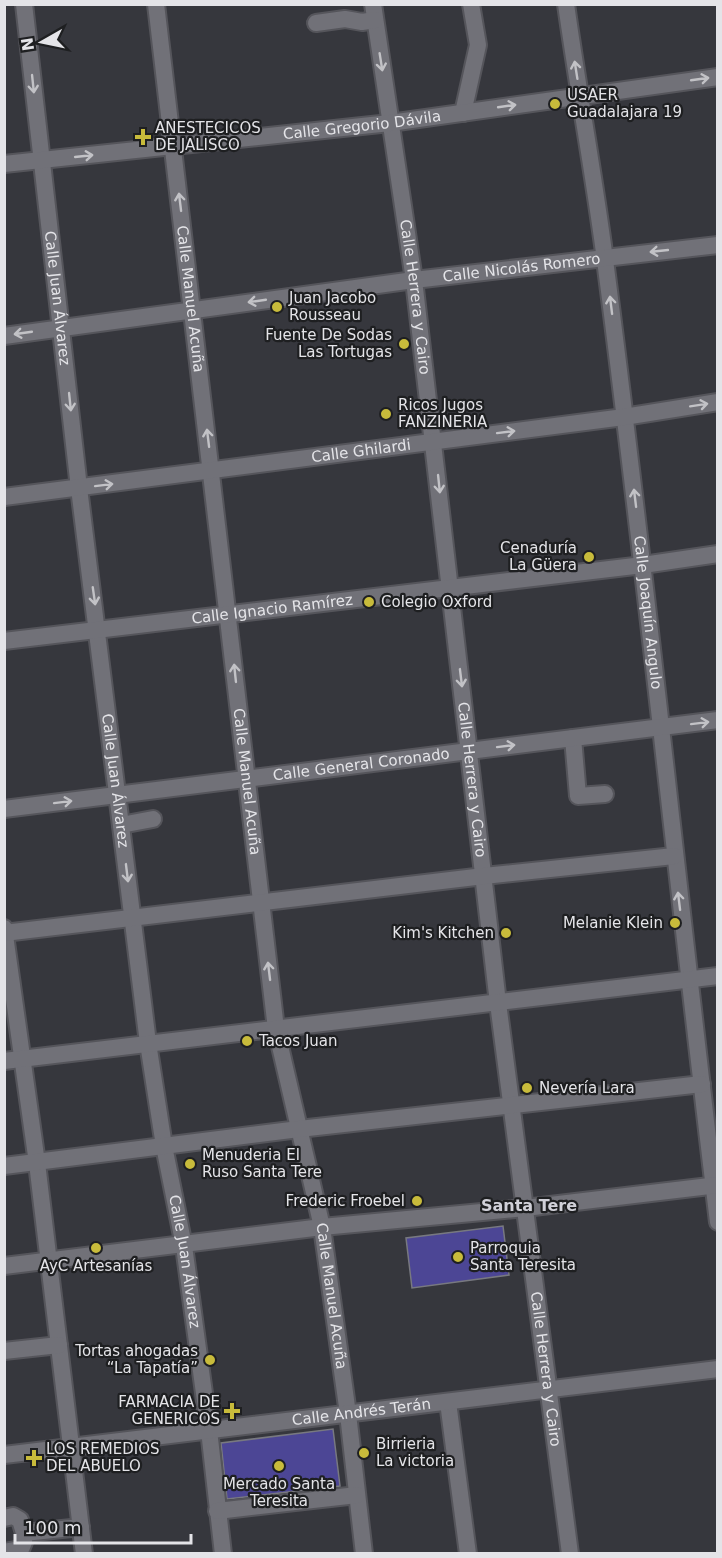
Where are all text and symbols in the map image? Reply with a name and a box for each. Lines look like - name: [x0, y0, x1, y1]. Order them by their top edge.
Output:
- north arrow: [12, 12, 72, 72]
- text: N: [17, 36, 38, 52]
- one-way arrow: [376, 52, 387, 72]
- one-way arrow: [570, 61, 581, 81]
- one-way arrow: [28, 73, 39, 93]
- one-way arrow: [689, 73, 709, 84]
- place label: USAER Guadalajara 19: [567, 86, 682, 121]
- marker: USAER Guadalajara 19: [548, 97, 562, 111]
- one-way arrow: [496, 101, 516, 112]
- street label: Calle Gregorio Dávila: [282, 107, 442, 143]
- place label: ANESTECICOS DE JALISCO: [155, 119, 261, 154]
- marker: ANESTECICOS DE JALISCO: [136, 130, 150, 144]
- one-way arrow: [73, 150, 93, 161]
- one-way arrow: [174, 193, 185, 213]
- street label: Calle Herrera y Cairo: [396, 218, 434, 376]
- street label: Calle Manuel Acuña: [173, 224, 208, 373]
- street label: Calle Juan Álvarez: [41, 230, 74, 366]
- one-way arrow: [650, 246, 670, 257]
- street label: Calle Nicolás Romero: [442, 250, 601, 286]
- place label: Juan Jacobo Rousseau: [288, 289, 376, 324]
- one-way arrow: [605, 295, 616, 315]
- one-way arrow: [248, 296, 268, 307]
- marker: Juan Jacobo Rousseau: [270, 300, 284, 314]
- place label: Fuente De Sodas Las Tortugas: [265, 326, 392, 361]
- one-way arrow: [13, 328, 33, 339]
- marker: Fuente De Sodas Las Tortugas: [397, 337, 411, 351]
- one-way arrow: [65, 392, 76, 412]
- place label: Ricos Jugos FANZINERIA: [398, 396, 488, 431]
- one-way arrow: [689, 400, 708, 411]
- marker: Ricos Jugos FANZINERIA: [379, 407, 393, 421]
- one-way arrow: [495, 427, 515, 438]
- one-way arrow: [202, 428, 213, 448]
- street label: Calle Ghilardi: [310, 436, 412, 466]
- one-way arrow: [434, 474, 445, 494]
- one-way arrow: [94, 479, 114, 490]
- one-way arrow: [629, 489, 640, 509]
- street label: Calle Joaquín Angulo: [630, 535, 666, 690]
- place label: Cenaduría La Güera: [500, 539, 577, 574]
- marker: Cenaduría La Güera: [582, 550, 596, 564]
- one-way arrow: [88, 585, 99, 605]
- street label: Calle Ignacio Ramírez: [191, 591, 354, 628]
- place label: Colegio Oxford: [381, 593, 492, 611]
- marker: Colegio Oxford: [362, 595, 376, 609]
- one-way arrow: [229, 664, 240, 684]
- one-way arrow: [456, 668, 467, 688]
- street label: Calle Herrera y Cairo: [454, 701, 490, 858]
- street label: Calle Manuel Acuña: [230, 707, 265, 856]
- street label: Calle Juan Álvarez: [98, 713, 133, 849]
- one-way arrow: [689, 717, 709, 728]
- one-way arrow: [496, 741, 515, 752]
- street label: Calle General Coronado: [272, 745, 451, 784]
- one-way arrow: [52, 796, 72, 807]
- one-way arrow: [121, 863, 132, 882]
- one-way arrow: [674, 891, 685, 911]
- place label: Melanie Klein: [563, 914, 663, 932]
- marker: Melanie Klein: [668, 916, 682, 930]
- place label: Kim's Kitchen: [392, 924, 494, 942]
- marker: Kim's Kitchen: [499, 926, 513, 940]
- one-way arrow: [264, 962, 275, 982]
- place label: Tacos Juan: [258, 1032, 338, 1050]
- marker: Tacos Juan: [240, 1034, 254, 1048]
- place label: Nevería Lara: [539, 1079, 635, 1097]
- marker: Nevería Lara: [520, 1081, 534, 1095]
- place label: Menuderia El Ruso Santa Tere: [202, 1146, 322, 1181]
- marker: Menuderia El Ruso Santa Tere: [183, 1157, 197, 1171]
- place label: Frederic Froebel: [286, 1192, 405, 1210]
- street label: Calle Juan Álvarez: [165, 1193, 204, 1329]
- marker: Frederic Froebel: [410, 1194, 424, 1208]
- district label: Santa Tere: [481, 1196, 577, 1215]
- street label: Calle Manuel Acuña: [313, 1222, 351, 1371]
- place label: Parroquia Santa Teresita: [470, 1239, 576, 1274]
- marker: AyC Artesanías: [89, 1241, 103, 1255]
- marker: Parroquia Santa Teresita: [451, 1250, 465, 1264]
- place label: AyC Artesanías: [40, 1257, 152, 1275]
- street label: Calle Herrera y Cairo: [527, 1290, 565, 1448]
- place label: Tortas ahogadas “La Tapatía”: [74, 1342, 198, 1377]
- marker: Tortas ahogadas “La Tapatía”: [203, 1353, 217, 1367]
- place label: FARMACIA DE GENERICOS: [118, 1393, 220, 1428]
- street label: Calle Andrés Terán: [291, 1395, 432, 1429]
- marker: FARMACIA DE GENERICOS: [225, 1404, 239, 1418]
- place label: Birrieria La victoria: [376, 1435, 454, 1470]
- place label: LOS REMEDIOS DEL ABUELO: [46, 1440, 160, 1475]
- marker: Birrieria La victoria: [357, 1446, 371, 1460]
- marker: LOS REMEDIOS DEL ABUELO: [27, 1451, 41, 1465]
- marker: Mercado Santa Teresita: [272, 1459, 286, 1473]
- place label: Mercado Santa Teresita: [223, 1475, 335, 1510]
- scale bar: [15, 1507, 190, 1545]
- text: 100 m: [24, 1517, 82, 1538]

